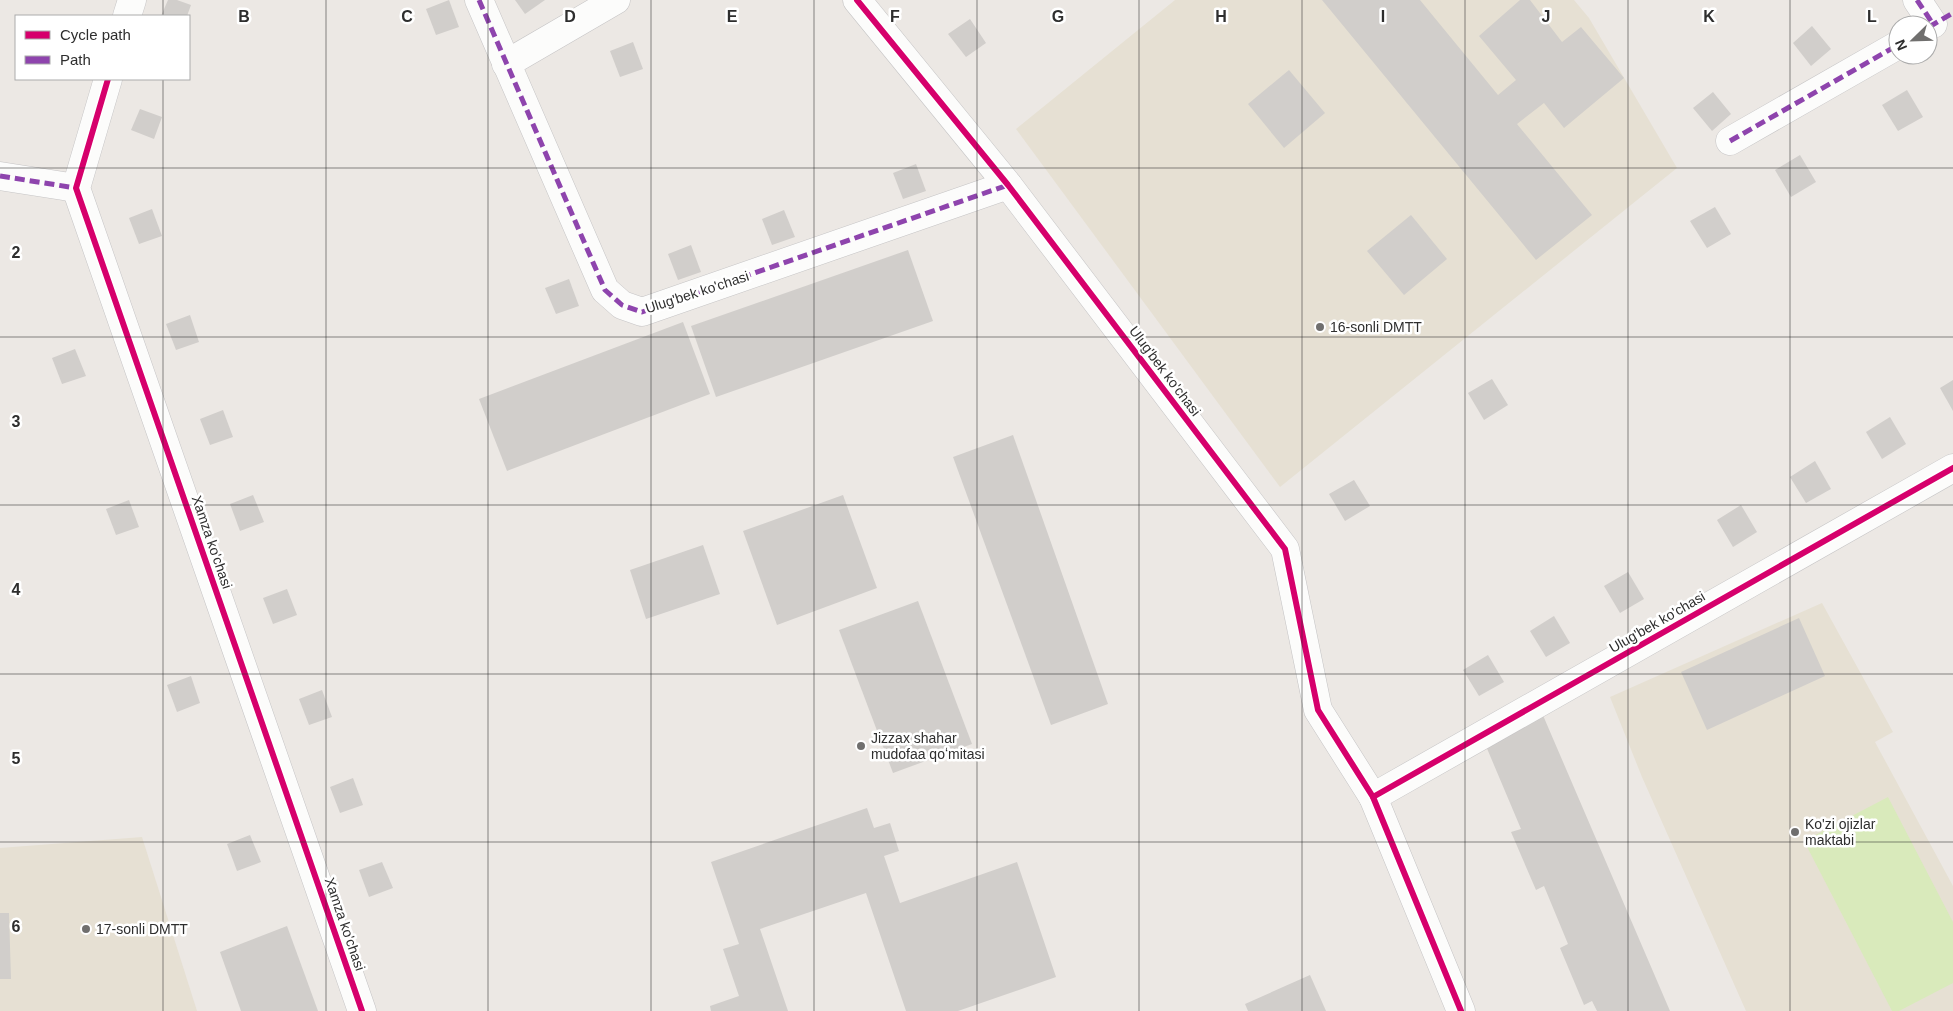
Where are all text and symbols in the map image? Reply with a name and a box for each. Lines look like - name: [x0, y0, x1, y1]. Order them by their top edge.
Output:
- text: B: [238, 8, 250, 25]
- text: C: [401, 8, 413, 25]
- text: D: [564, 8, 576, 25]
- text: E: [727, 8, 738, 25]
- text: F: [890, 8, 900, 25]
- text: G: [1052, 8, 1064, 25]
- text: H: [1215, 8, 1227, 25]
- text: I: [1381, 8, 1385, 25]
- text: J: [1542, 8, 1550, 25]
- text: K: [1703, 8, 1715, 25]
- text: L: [1867, 8, 1877, 25]
- legend: [15, 15, 190, 80]
- north arrow: [1888, 15, 1938, 65]
- text: Cycle path: [60, 26, 131, 43]
- text: N: [1892, 37, 1910, 53]
- text: Path: [60, 51, 91, 68]
- text: 2: [12, 244, 21, 261]
- street label: Ulug'bek ko'chasi: [643, 268, 751, 316]
- place label: 16-sonli DMTT: [1330, 319, 1422, 335]
- marker: 16-sonli DMTT: [1314, 321, 1326, 333]
- street label: Ulug'bek ko'chasi: [1126, 323, 1204, 419]
- text: 3: [12, 413, 21, 430]
- street label: Xamza ko'chasi: [189, 493, 235, 591]
- text: 4: [12, 581, 21, 598]
- street label: Ulug'bek ko'chasi: [1606, 588, 1708, 656]
- place label: Jizzax shahar mudofaa qoʻmitasi: [871, 730, 985, 762]
- marker: Jizzax shahar mudofaa qoʻmitasi: [855, 740, 867, 752]
- text: 5: [12, 750, 21, 767]
- place label: Ko'zi ojizlar maktabi: [1805, 816, 1876, 848]
- marker: Ko'zi ojizlar maktabi: [1789, 826, 1801, 838]
- street label: Xamza ko'chasi: [322, 875, 368, 973]
- text: 6: [12, 918, 21, 935]
- place label: 17-sonli DMTT: [96, 921, 188, 937]
- marker: 17-sonli DMTT: [80, 923, 92, 935]

